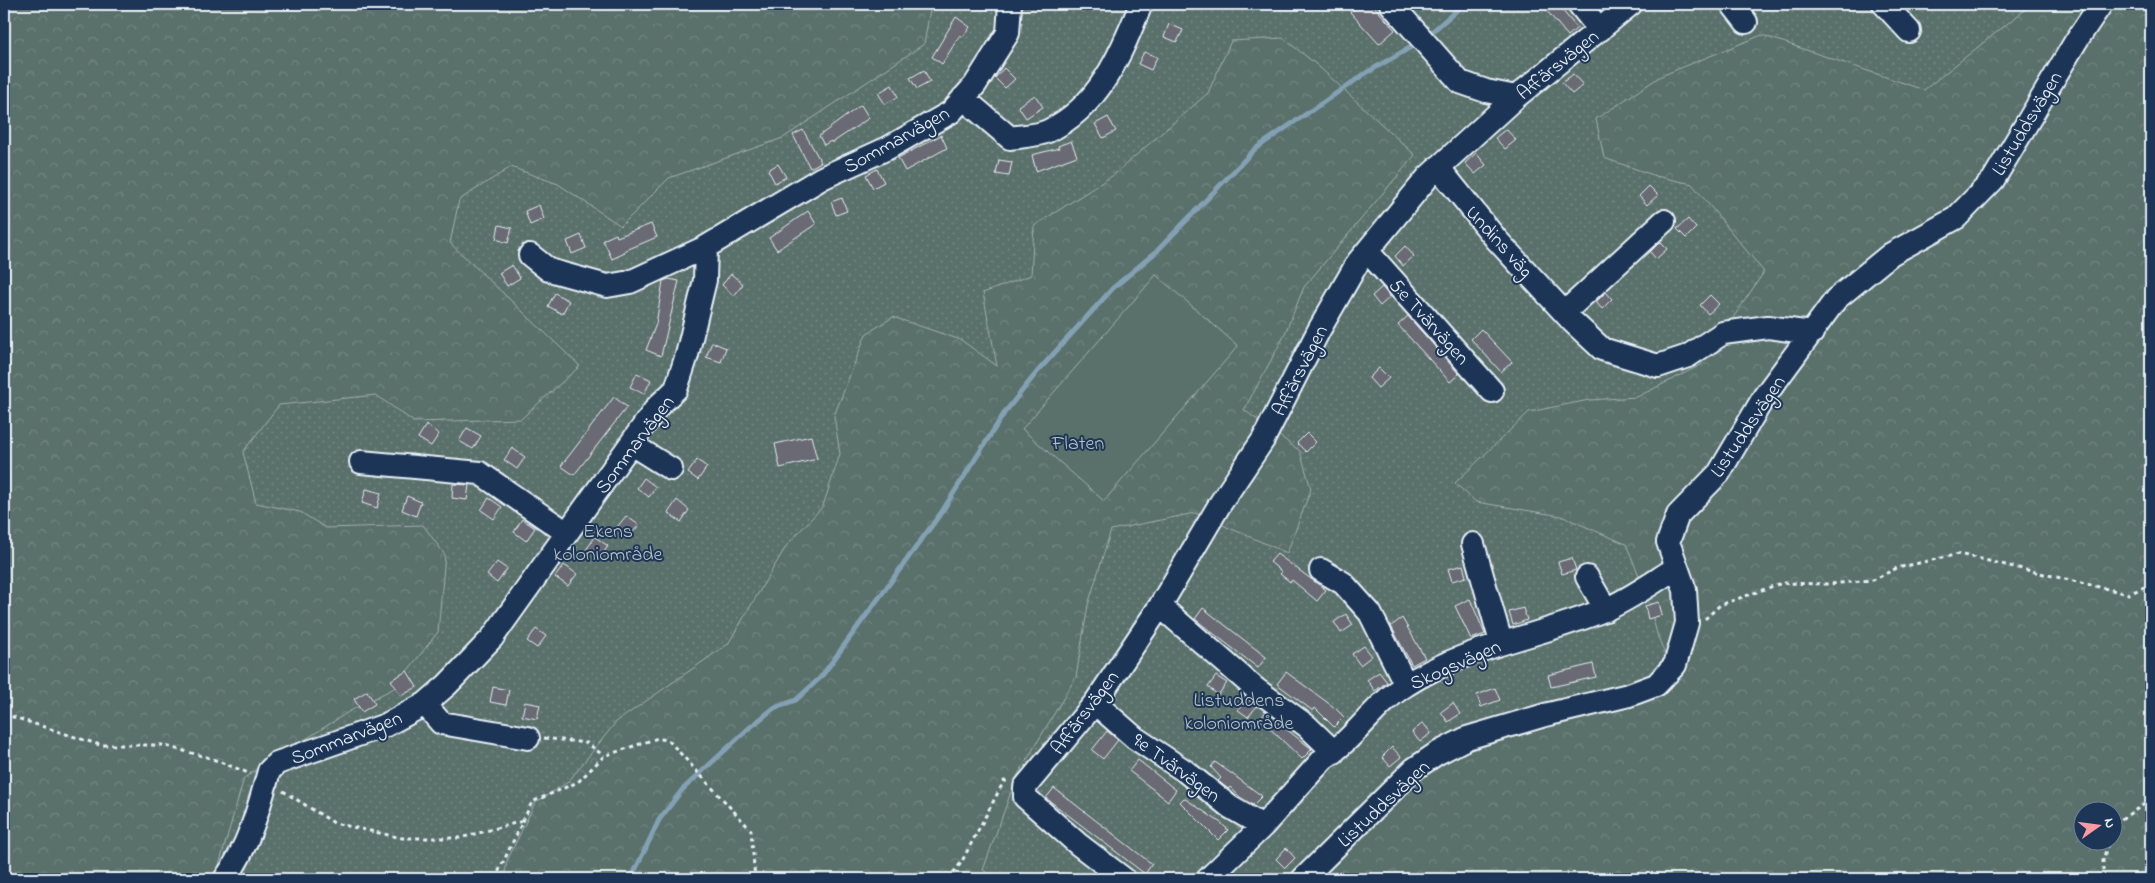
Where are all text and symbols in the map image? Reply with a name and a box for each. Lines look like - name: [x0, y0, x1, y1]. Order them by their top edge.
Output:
- street label: Affärsvägen: [1511, 23, 1607, 109]
- street label: Listuddsvägen: [1985, 66, 2072, 183]
- street label: Sommarvägen: [839, 100, 956, 183]
- street label: Undins väg: [1457, 200, 1539, 286]
- street label: 5:e Tvärvägen: [1380, 273, 1475, 373]
- street label: Affärsvägen: [1266, 320, 1338, 422]
- street label: Listuddsvägen: [1704, 370, 1795, 485]
- street label: Sommarvägen: [589, 390, 684, 502]
- park label: Flaten: [1051, 430, 1104, 459]
- park label: Ekens koloniområde: [554, 518, 662, 570]
- street label: Skogsvägen: [1406, 633, 1507, 700]
- street label: Affärsvägen: [1045, 665, 1128, 762]
- park label: Listuddens koloniområde: [1185, 687, 1293, 739]
- street label: Sommarvägen: [287, 705, 407, 775]
- street label: 9:e Tvärvägen: [1125, 727, 1226, 812]
- street label: Listuddsvägen: [1332, 754, 1438, 856]
- north arrow: [2072, 800, 2122, 850]
- text: N: [2098, 816, 2120, 830]

